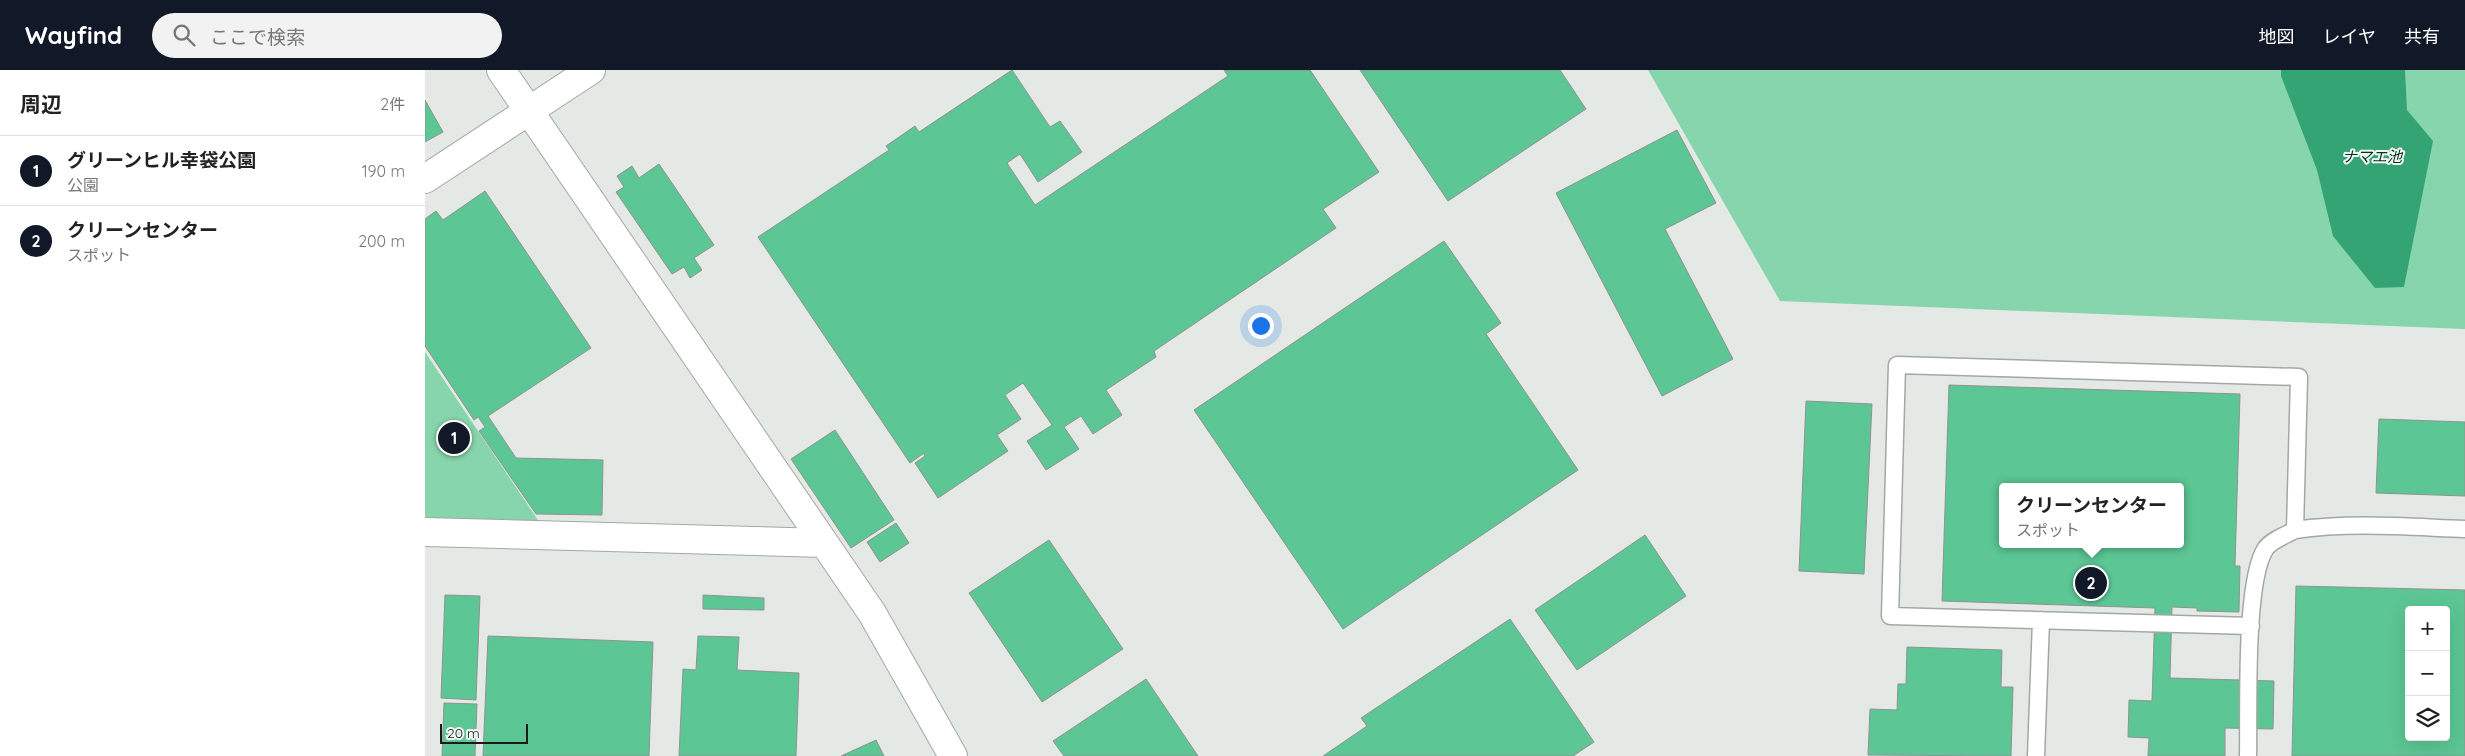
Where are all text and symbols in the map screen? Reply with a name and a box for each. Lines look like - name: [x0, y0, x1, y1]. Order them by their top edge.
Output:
- search box: [152, 13, 502, 58]
- text: Wayfind: [25, 20, 122, 50]
- icon: search: [170, 21, 198, 49]
- text: ここで検索: [210, 25, 305, 49]
- text: 地図: [2259, 25, 2295, 48]
- text: レイヤ: [2323, 25, 2376, 48]
- text: 共有: [2404, 25, 2440, 48]
- text: 周辺: [20, 91, 62, 117]
- text: 2件: [380, 94, 405, 114]
- water label: ナマエ池: [2342, 147, 2404, 166]
- text: グリーンヒル幸袋公園: [67, 148, 256, 172]
- text: 1: [33, 161, 39, 181]
- text: 190 m: [362, 161, 405, 181]
- text: 公園: [67, 175, 99, 195]
- text: クリーンセンター: [67, 218, 218, 242]
- text: 2: [31, 231, 41, 251]
- text: 200 m: [358, 231, 405, 251]
- text: スポット: [67, 245, 131, 265]
- your location: [1248, 313, 1274, 339]
- pin: 1: [438, 419, 470, 457]
- popup: [1999, 483, 2184, 548]
- text: クリーンセンター: [2016, 493, 2167, 517]
- text: スポット: [2016, 520, 2080, 540]
- pin: 2: [2075, 564, 2107, 602]
- map controls: [2405, 606, 2450, 741]
- button: +: [2405, 606, 2450, 651]
- button: −: [2405, 651, 2450, 696]
- button: layers: [2405, 696, 2450, 741]
- scale bar: [440, 721, 527, 744]
- text: 20 m: [447, 724, 480, 742]

